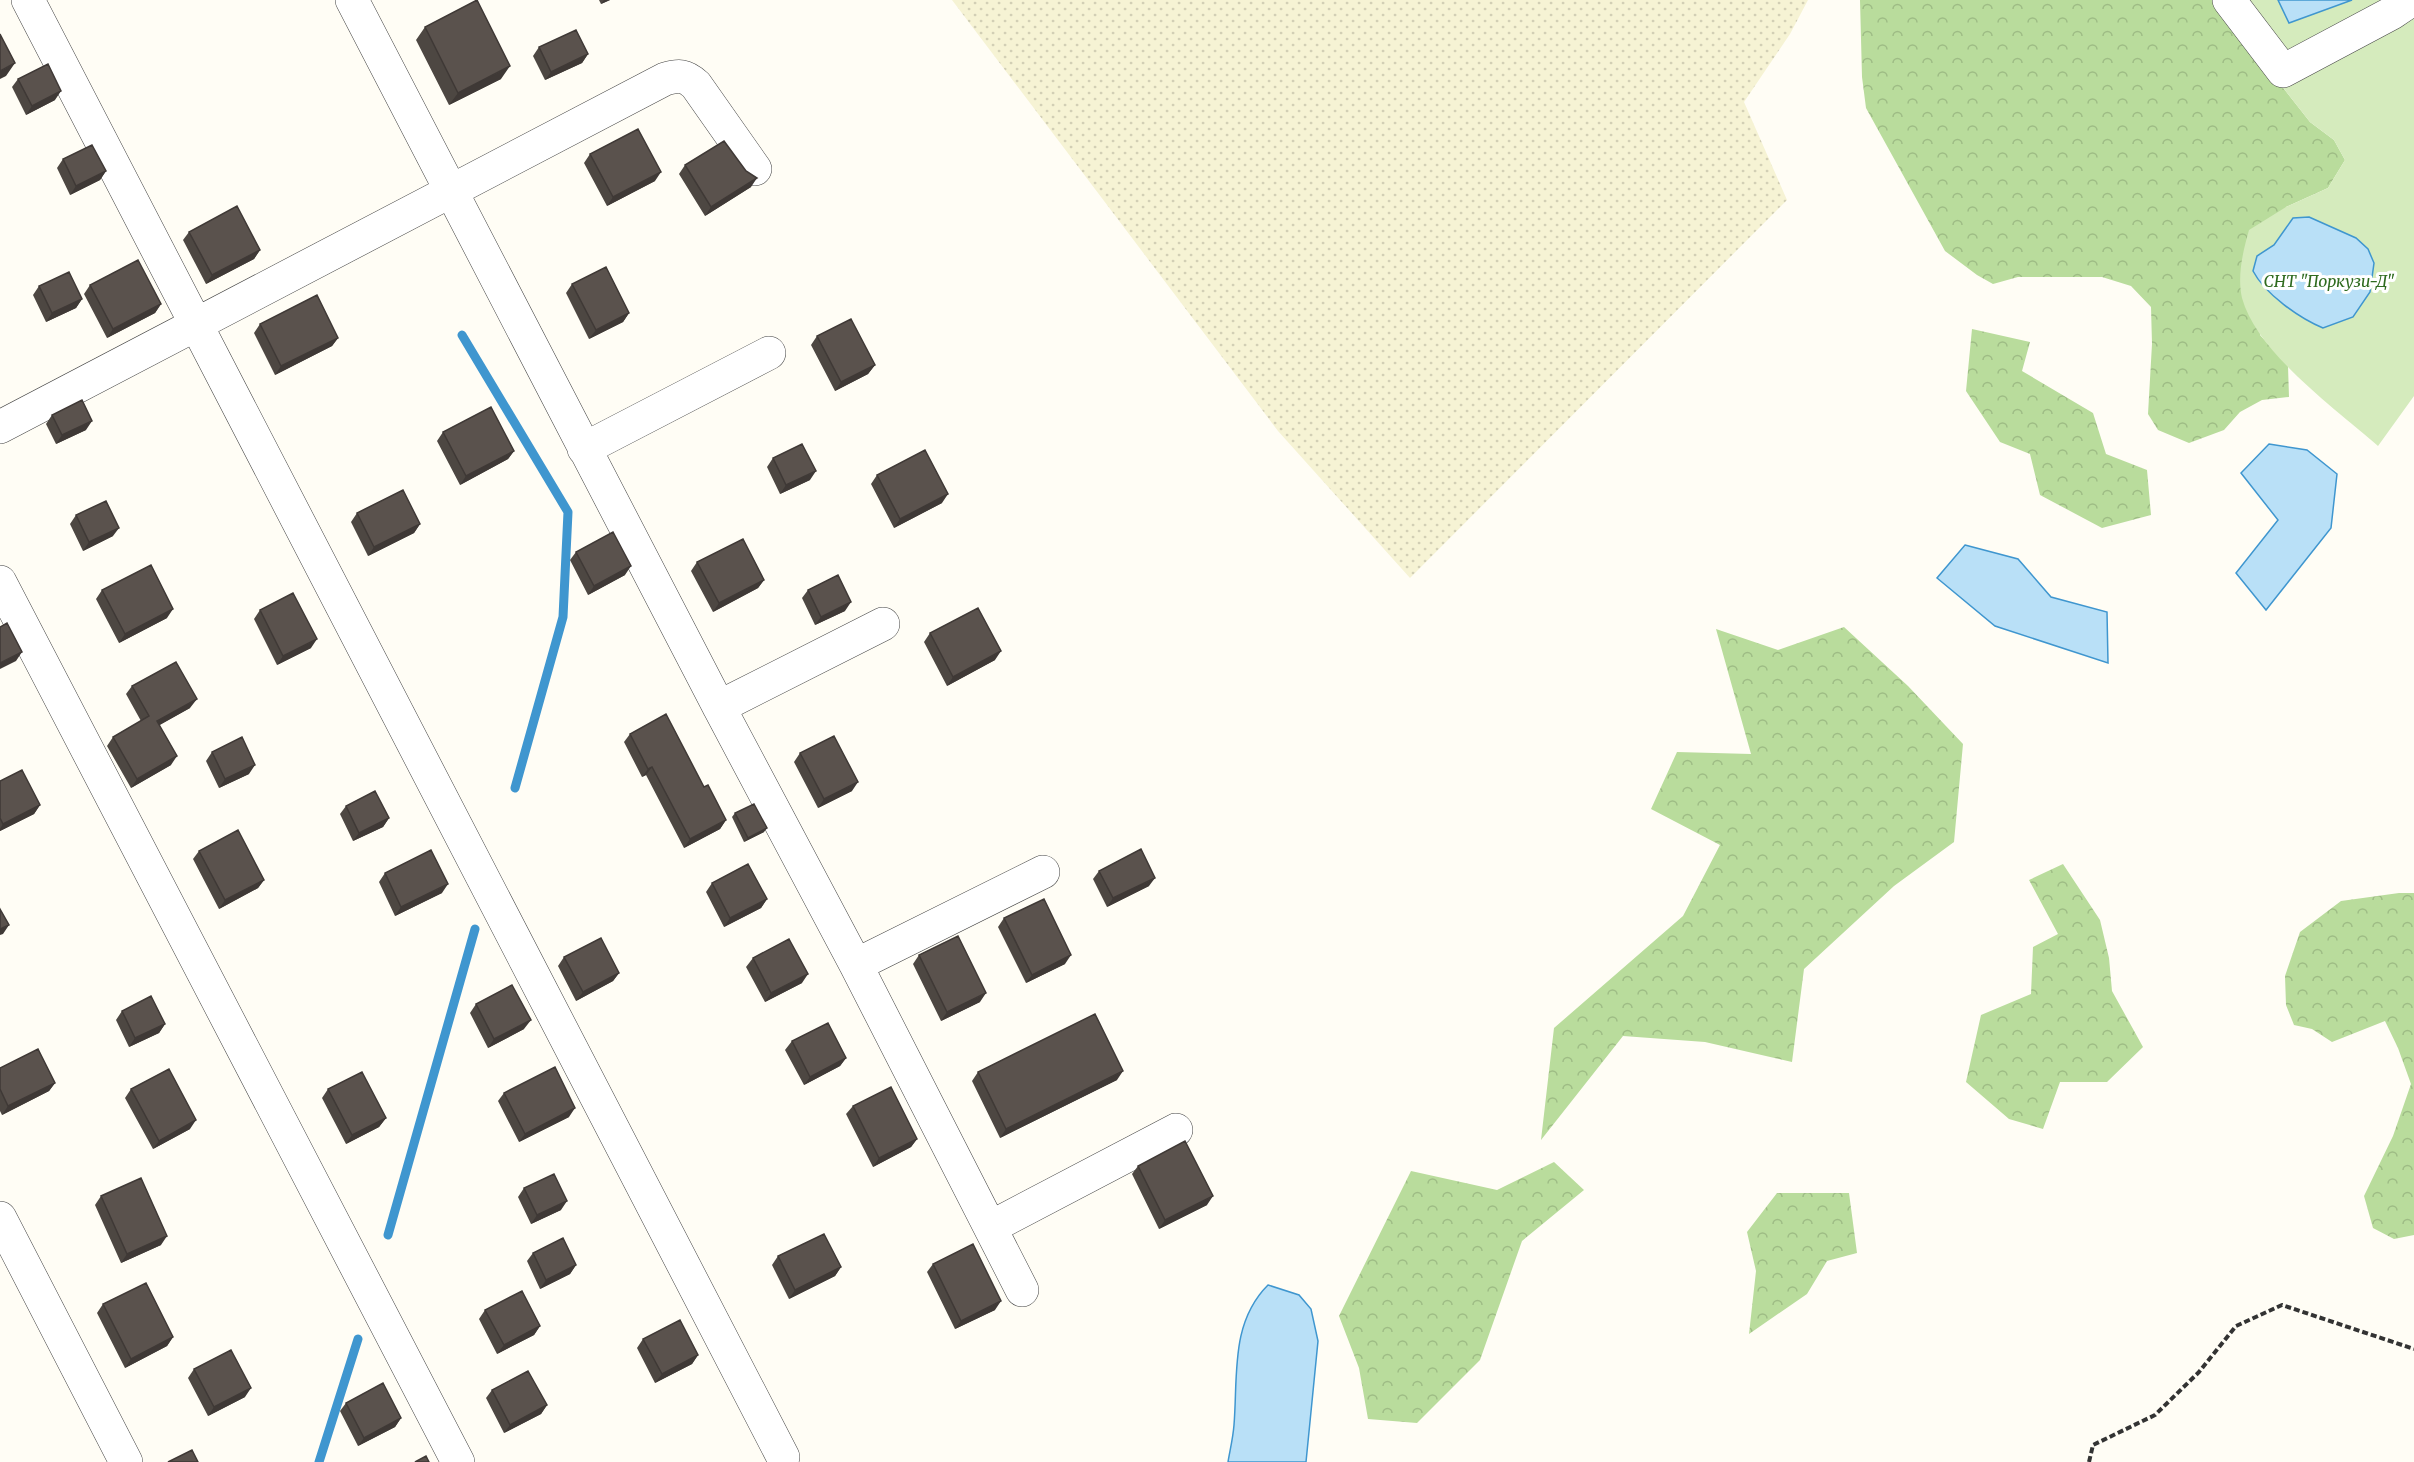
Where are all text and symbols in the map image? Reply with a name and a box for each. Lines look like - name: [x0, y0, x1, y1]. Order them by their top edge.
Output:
- park label: СНТ "Поркузи-Д": [2263, 271, 2395, 291]

